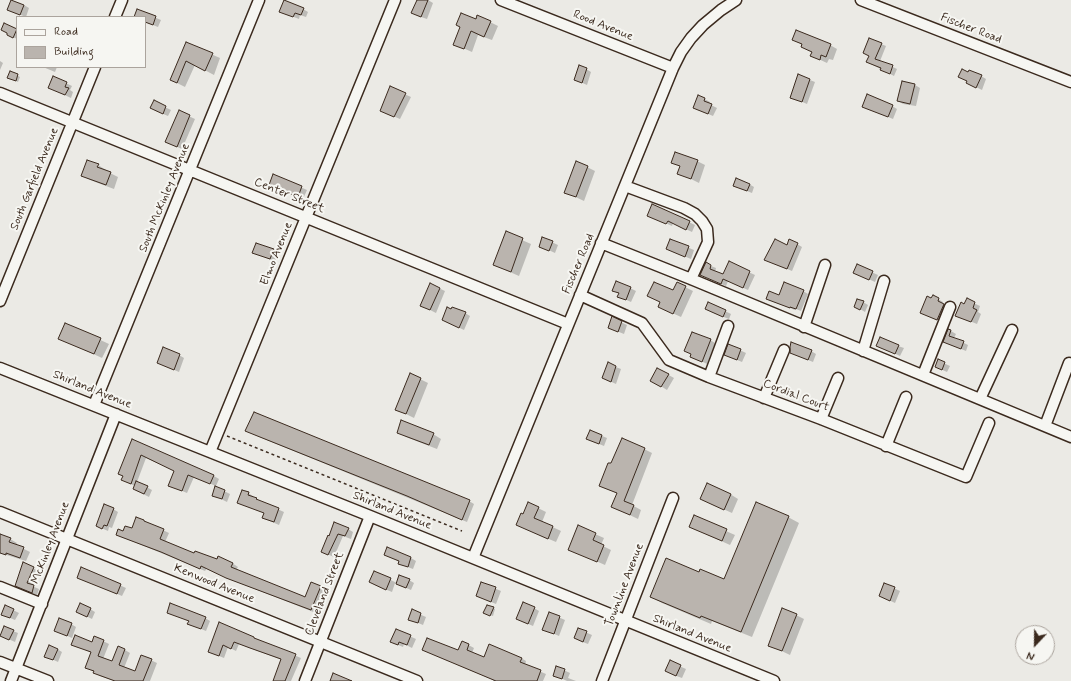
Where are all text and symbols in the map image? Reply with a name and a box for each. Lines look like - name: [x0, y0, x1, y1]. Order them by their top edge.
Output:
- street label: Rood Avenue: [571, 7, 635, 45]
- street label: Fischer Road: [938, 11, 1004, 47]
- legend: [16, 16, 146, 68]
- text: Road: [54, 24, 78, 40]
- text: Building: [54, 44, 94, 60]
- street label: South Garfield Avenue: [8, 126, 62, 232]
- street label: South McKinley Avenue: [137, 141, 193, 255]
- street label: Center Street: [252, 175, 326, 217]
- street label: Elmo Avenue: [258, 220, 296, 288]
- street label: Fischer Road: [560, 232, 598, 296]
- street label: Shirland Avenue: [50, 368, 134, 412]
- street label: Cordial Court: [761, 377, 831, 415]
- street label: Shirland Avenue: [350, 489, 434, 533]
- street label: McKinley Avenue: [29, 500, 73, 586]
- street label: Townline Avenue: [603, 541, 647, 629]
- street label: Cleveland Street: [302, 550, 348, 638]
- street label: Kenwood Avenue: [171, 561, 257, 607]
- street label: Shirland Avenue: [650, 612, 734, 656]
- north arrow: [1015, 625, 1055, 665]
- text: N: [1025, 647, 1037, 663]

